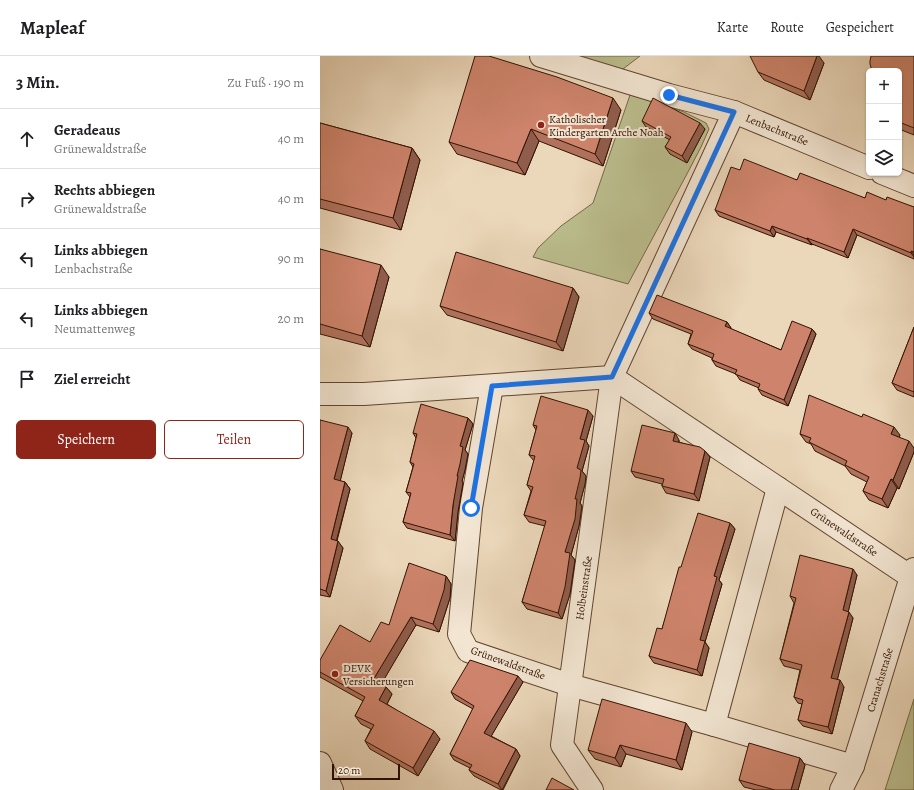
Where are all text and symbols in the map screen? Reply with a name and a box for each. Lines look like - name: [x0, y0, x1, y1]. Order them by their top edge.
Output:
- text: Mapleaf: [20, 15, 85, 41]
- text: Karte: [717, 18, 748, 37]
- text: Route: [770, 18, 804, 37]
- text: Gespeichert: [826, 18, 894, 37]
- map controls: [866, 68, 902, 176]
- button: +: [866, 68, 902, 104]
- text: 3 Min.: [16, 71, 60, 94]
- text: Zu Fuß · 190 m: [227, 74, 304, 91]
- route end: [660, 86, 678, 104]
- button: −: [866, 104, 902, 140]
- street label: Lenbachstraße: [743, 111, 811, 149]
- place label: Katholischer Kindergarten Arche Noah: [549, 112, 664, 140]
- text: Geradeaus: [54, 120, 120, 140]
- marker: Katholischer Kindergarten Arche Noah: [536, 120, 546, 130]
- icon: ahead: [16, 128, 38, 150]
- text: 40 m: [278, 130, 304, 147]
- text: Grünewaldstraße: [54, 140, 146, 157]
- button: layers: [866, 140, 902, 176]
- text: Rechts abbiegen: [54, 180, 155, 200]
- icon: right: [16, 188, 38, 210]
- text: 40 m: [278, 190, 304, 207]
- text: Grünewaldstraße: [54, 200, 146, 217]
- text: Links abbiegen: [54, 240, 148, 260]
- icon: left: [16, 248, 38, 270]
- text: 90 m: [278, 250, 304, 267]
- text: Lenbachstraße: [54, 260, 133, 277]
- text: Links abbiegen: [54, 300, 148, 320]
- icon: left: [16, 308, 38, 330]
- text: 20 m: [278, 310, 304, 327]
- text: Neumattenweg: [54, 320, 135, 337]
- icon: arrive: [16, 368, 38, 390]
- text: Ziel erreicht: [54, 369, 130, 389]
- button: Speichern: [16, 420, 156, 459]
- button: Teilen: [164, 420, 304, 459]
- route start: [462, 499, 480, 517]
- street label: Grünewaldstraße: [807, 504, 881, 560]
- street label: Holbeinstraße: [572, 555, 596, 621]
- street label: Grünewaldstraße: [469, 643, 547, 683]
- street label: Cranachstraße: [863, 646, 897, 714]
- place label: DEVK Versicherungen: [342, 661, 414, 689]
- marker: DEVK Versicherungen: [330, 669, 340, 679]
- scale bar: [332, 762, 400, 781]
- text: 20 m: [338, 763, 360, 778]

